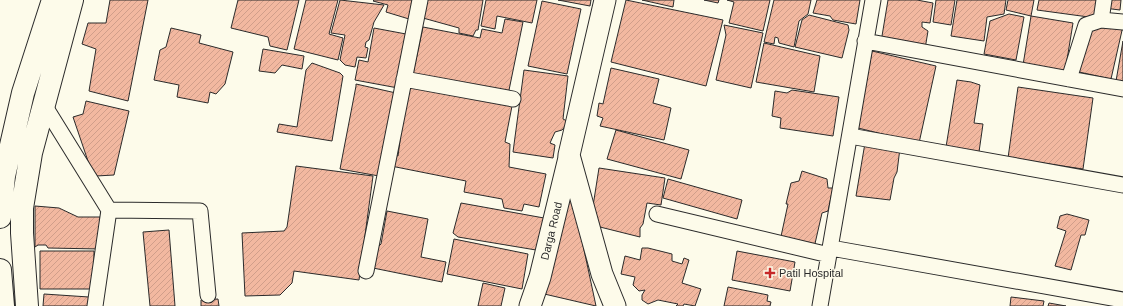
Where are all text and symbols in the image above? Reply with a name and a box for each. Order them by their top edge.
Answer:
street label: Darga Road [538,201,564,261]
marker: Patil Hospital [764,267,776,279]
place label: Patil Hospital [779,267,843,279]

